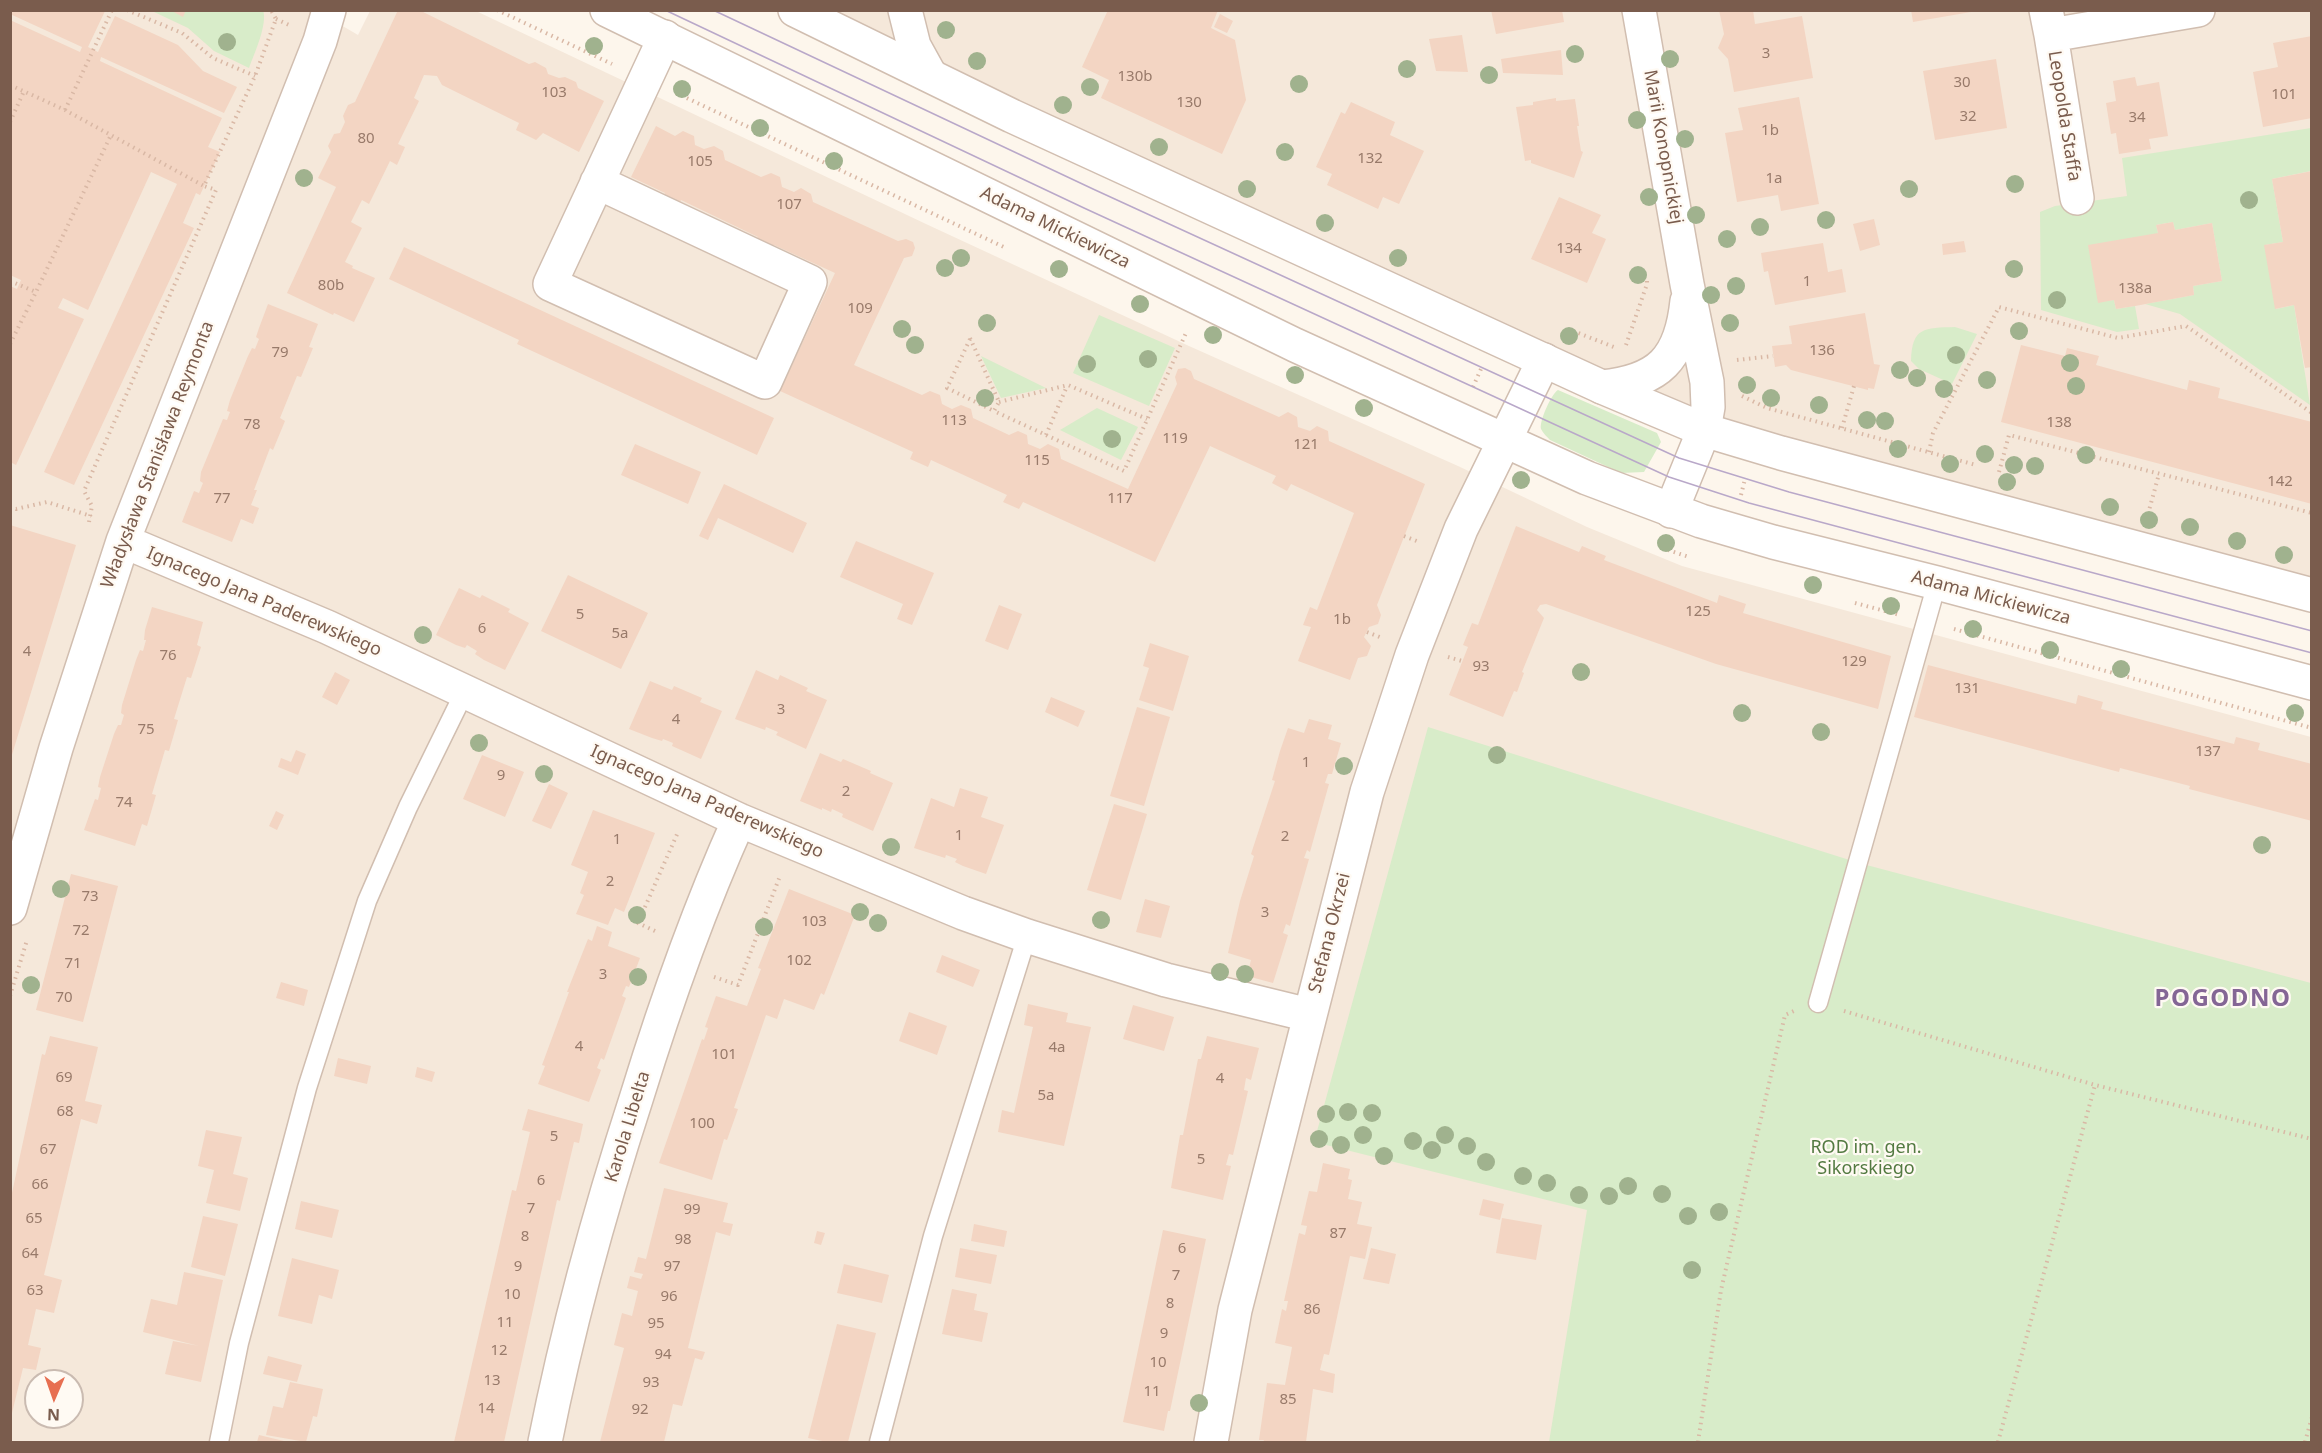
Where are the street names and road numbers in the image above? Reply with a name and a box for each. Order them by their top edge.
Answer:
street label: Leopolda Staffa [2043,49,2085,183]
street label: Marii Konopnickiej [1639,68,1687,226]
street label: Adama Mickiewicza [977,182,1133,274]
street label: Władysława Stanisława Reymonta [97,318,219,592]
street label: Ignacego Jana Paderewskiego [143,543,385,661]
street label: Adama Mickiewicza [1909,566,2073,630]
street label: Ignacego Jana Paderewskiego [587,741,827,863]
street label: Stefana Okrzei [1305,871,1355,995]
street label: Karola Libelta [601,1069,655,1185]

